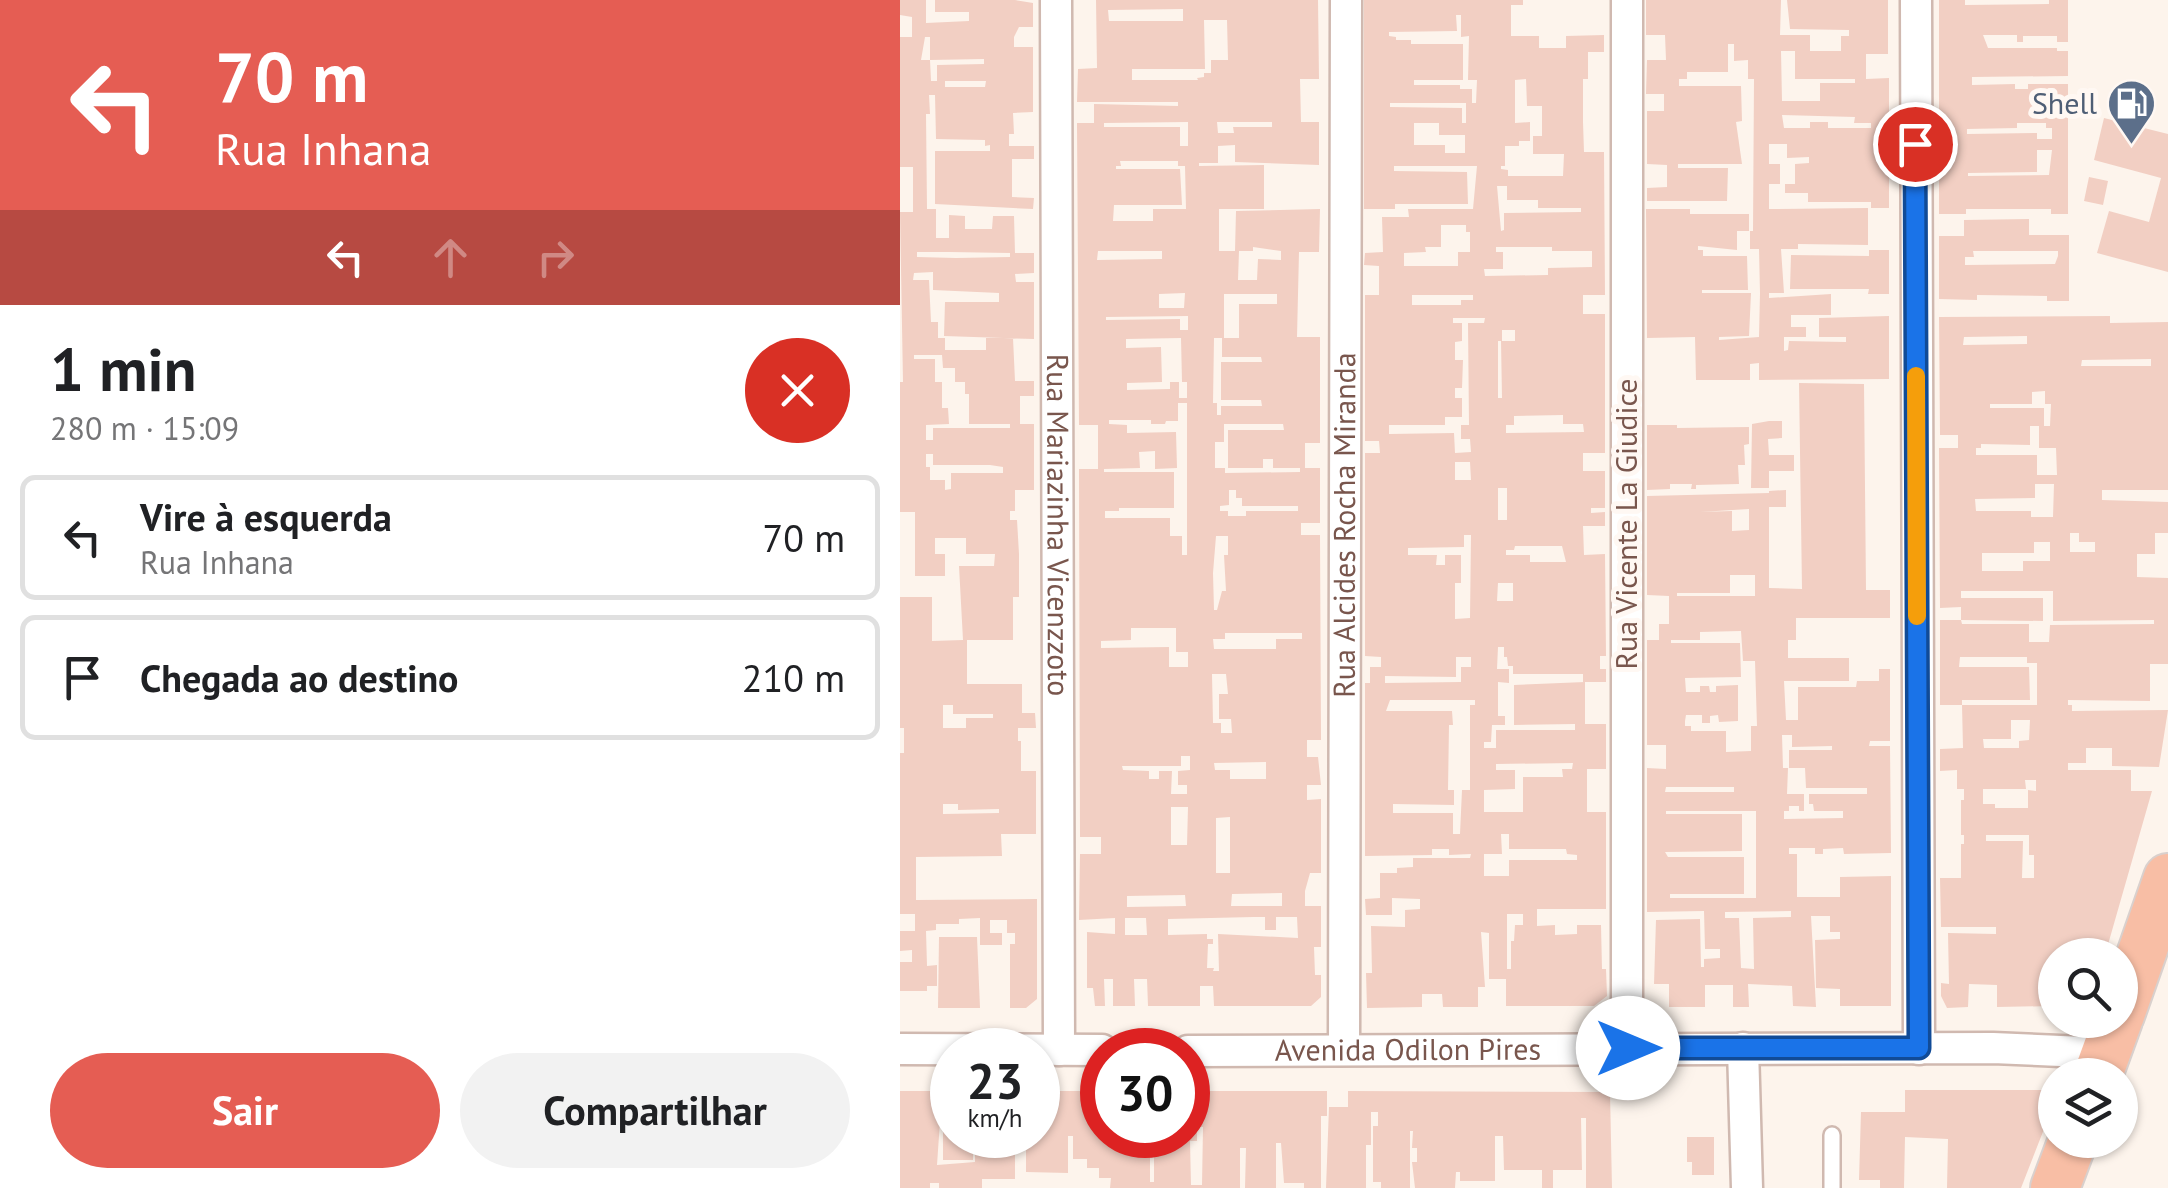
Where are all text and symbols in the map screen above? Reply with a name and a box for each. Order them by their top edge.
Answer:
text: 70 m [215,31,368,121]
icon: left [50,40,180,170]
fuel station icon: Shell [2106,78,2158,146]
place label: Shell [2032,83,2097,122]
pin [1873,102,1958,187]
icon: arrive [1888,117,1943,172]
text: Rua Inhana [215,119,432,177]
icon: left [318,230,373,285]
icon: ahead [423,230,478,285]
icon: right [528,230,583,285]
text: 1 min [50,330,196,408]
button: close [745,338,850,443]
street label: Rua Alcides Rocha Miranda [1324,352,1363,698]
street label: Rua Mariazinha Vicenzzoto [1039,354,1079,696]
street label: Rua Vicente La Giudice [1606,379,1645,670]
text: 280 m · 15:09 [50,407,239,449]
text: Vire à esquerda [140,492,392,541]
icon: left [55,510,110,565]
text: 70 m [763,513,845,562]
text: Rua Inhana [140,541,294,583]
icon: arrive [55,650,110,705]
text: Chegada ao destino [140,653,459,702]
text: 210 m [742,653,845,702]
map controls [2038,938,2138,1158]
button: search [2038,938,2138,1038]
position arrow [1576,996,1680,1100]
speed limit sign: 30 [1080,1028,1210,1158]
street label: Avenida Odilon Pires [1275,1029,1541,1069]
text: 23 [967,1048,1023,1113]
button: Sair [50,1053,440,1168]
button: Compartilhar [460,1053,850,1168]
button: layers [2038,1058,2138,1158]
text: km/h [968,1102,1022,1134]

